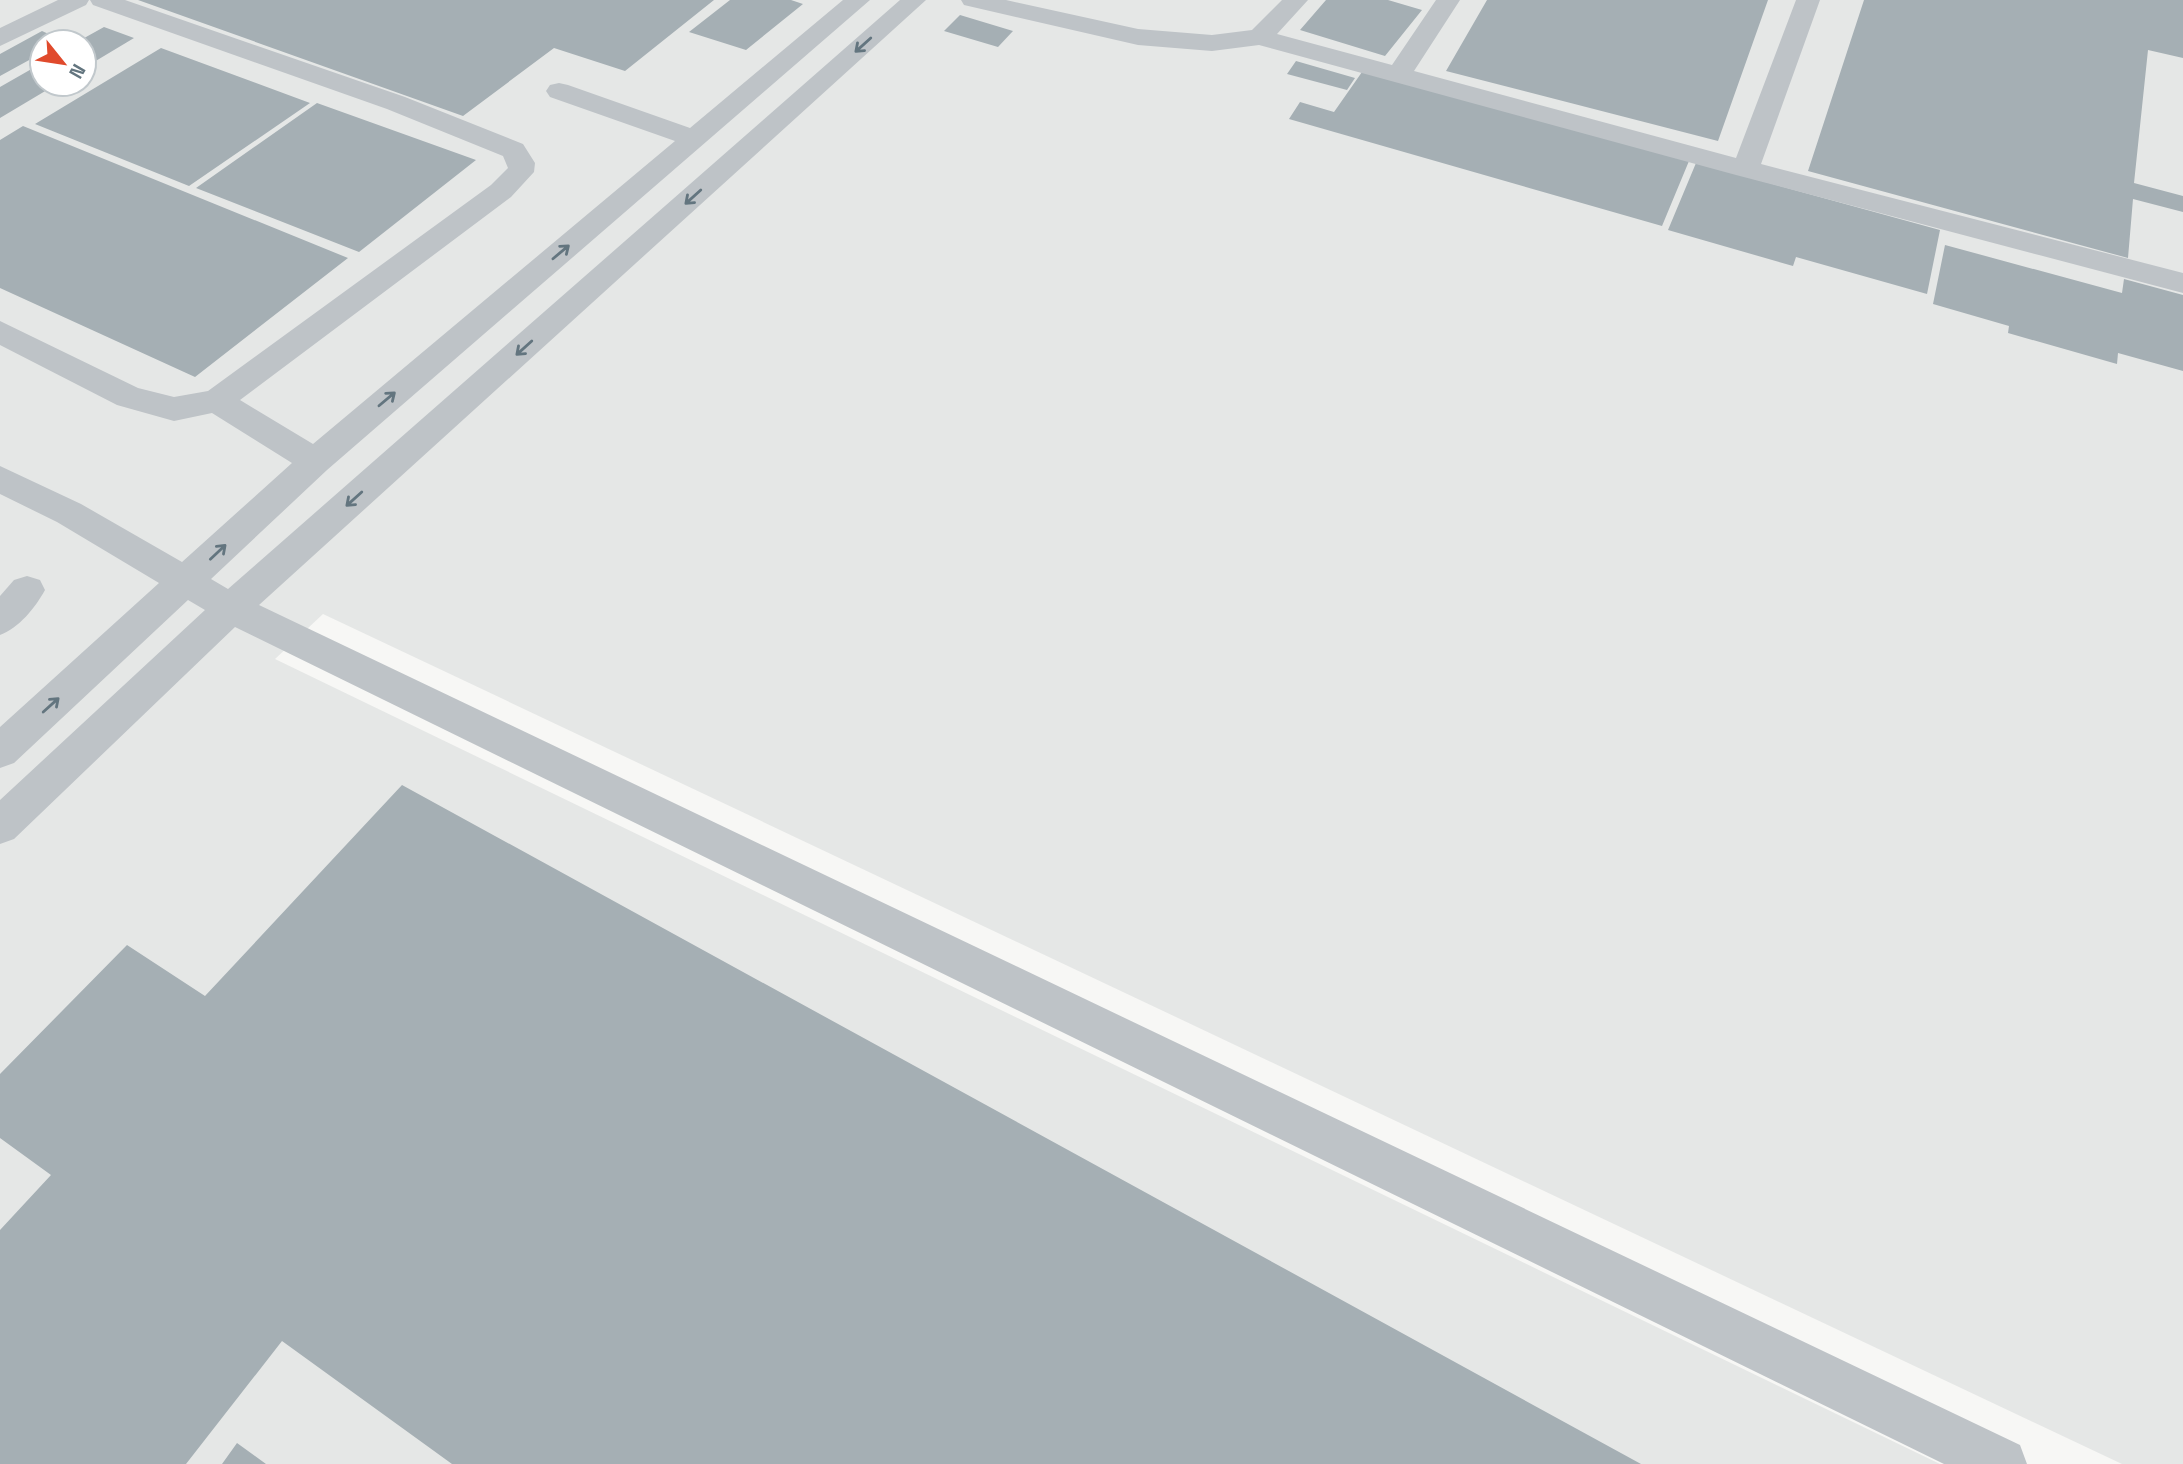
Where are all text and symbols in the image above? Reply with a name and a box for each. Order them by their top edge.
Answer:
north arrow [28,28,98,98]
one-way arrow [855,37,872,54]
text: N [63,59,91,83]
one-way arrow [685,189,703,205]
one-way arrow [551,244,569,260]
one-way arrow [515,340,533,356]
one-way arrow [378,392,396,407]
one-way arrow [346,491,363,508]
one-way arrow [210,543,227,560]
one-way arrow [41,698,59,714]

